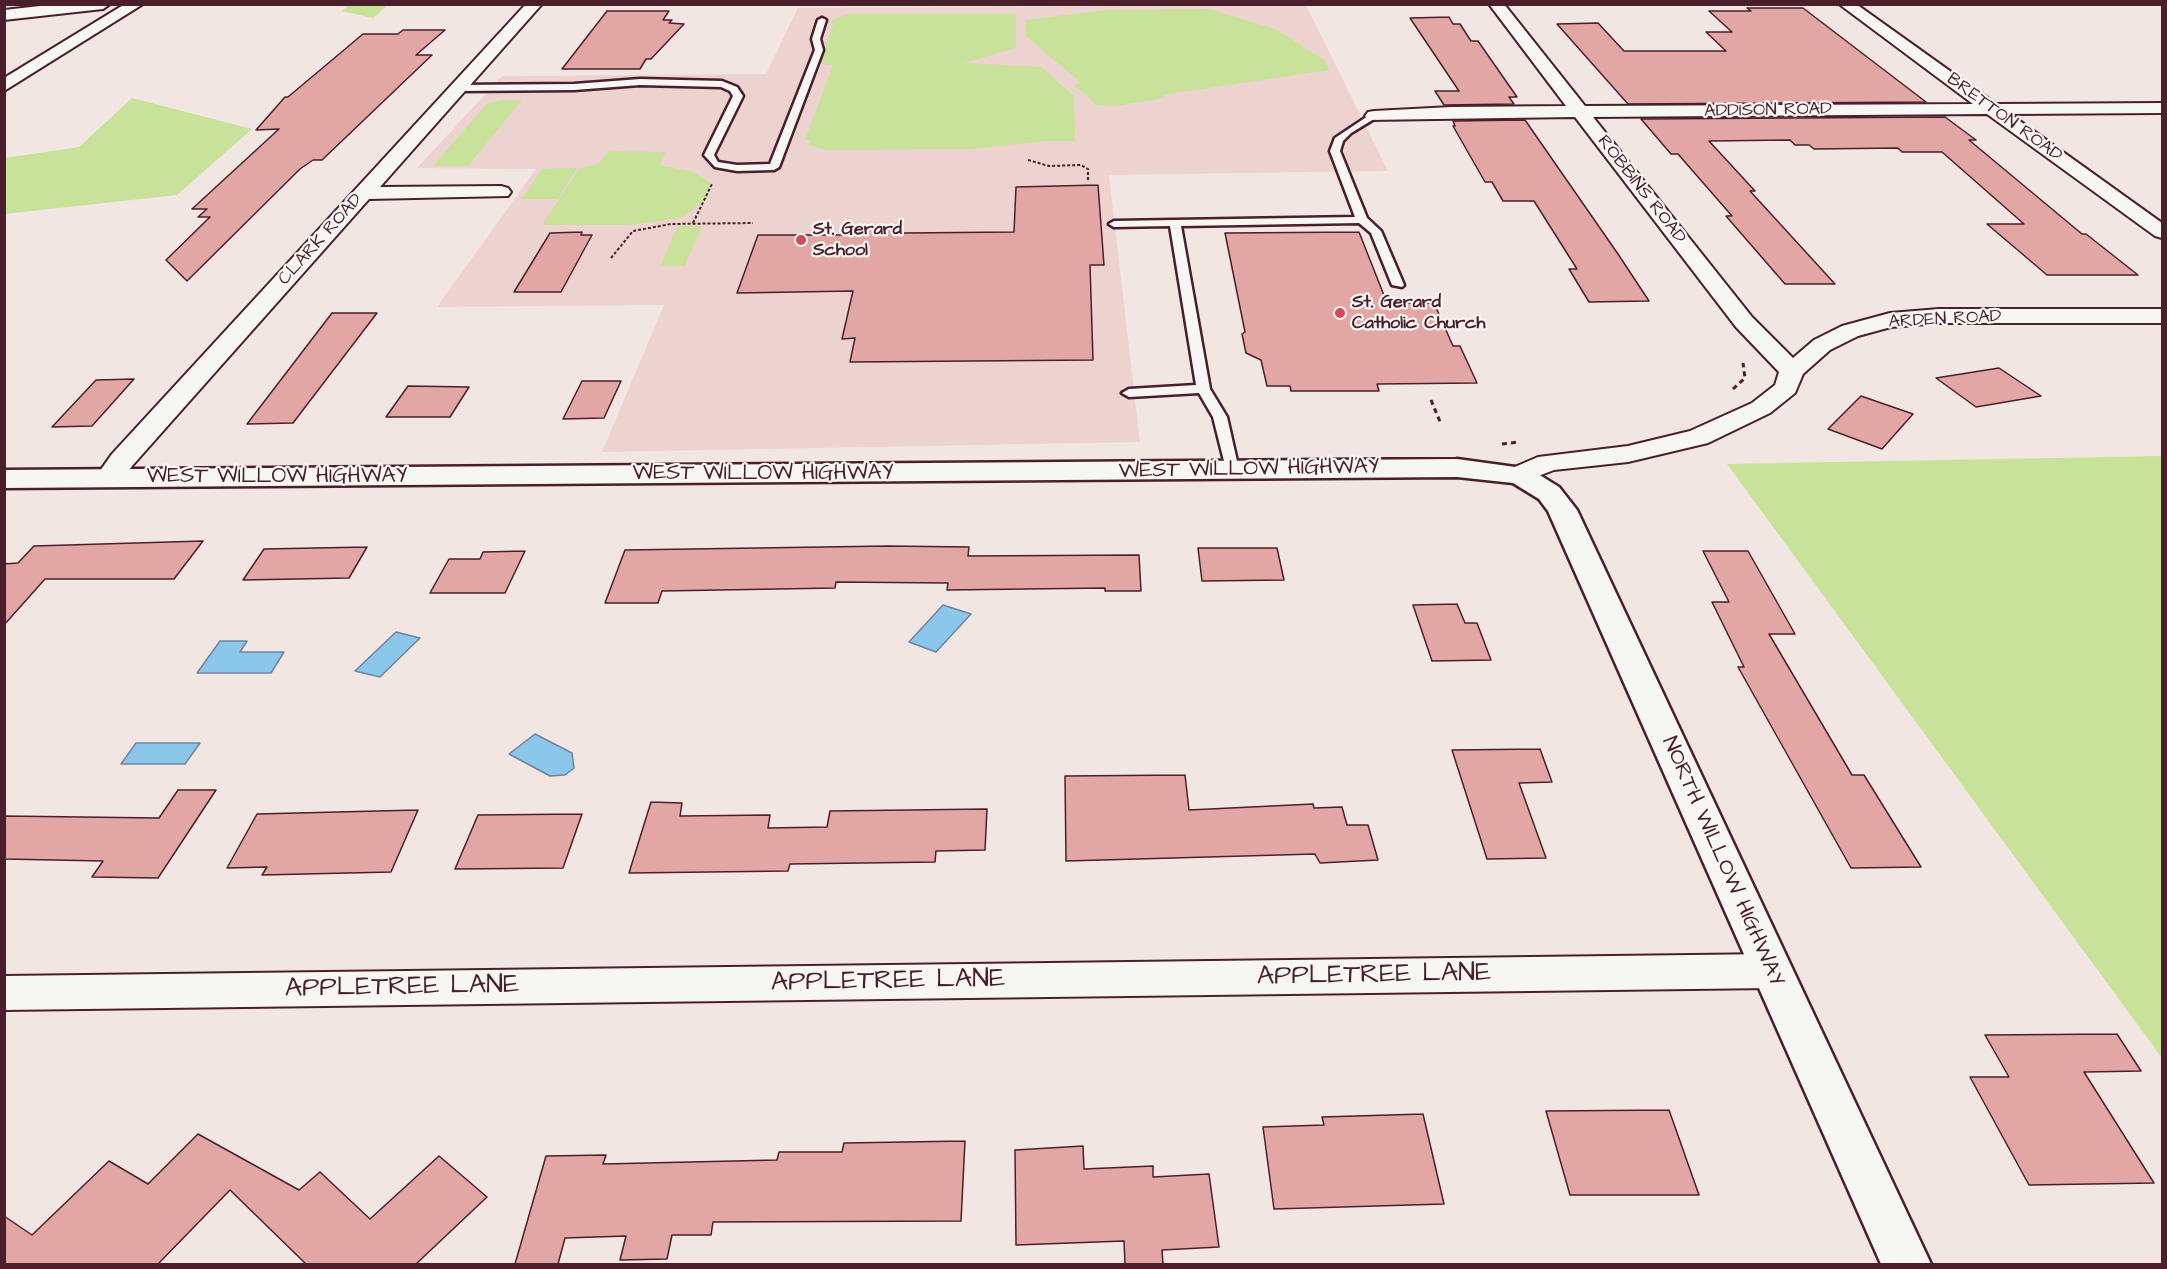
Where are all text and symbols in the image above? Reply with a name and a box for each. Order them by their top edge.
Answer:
street label: BRETTON ROAD [1942,69,2066,167]
street label: ADDISON ROAD [1704,99,1832,123]
street label: ROBBINS ROAD [1592,132,1690,248]
street label: CLARK ROAD [274,190,368,290]
place label: St. Gerard School [813,219,902,262]
marker: St. Gerard School [794,233,808,247]
place label: St. Gerard Catholic Church [1352,292,1485,334]
marker: St. Gerard Catholic Church [1333,306,1347,320]
street label: ARDEN ROAD [1888,306,2002,334]
street label: WEST WILLOW HIGHWAY [1118,455,1380,485]
street label: WEST WILLOW HIGHWAY [633,461,893,487]
street label: WEST WILLOW HIGHWAY [147,464,407,490]
street label: NORTH WILLOW HIGHWAY [1655,733,1789,991]
street label: APPLETREE LANE [1257,958,1491,994]
street label: APPLETREE LANE [771,964,1005,1000]
street label: APPLETREE LANE [285,970,519,1006]

